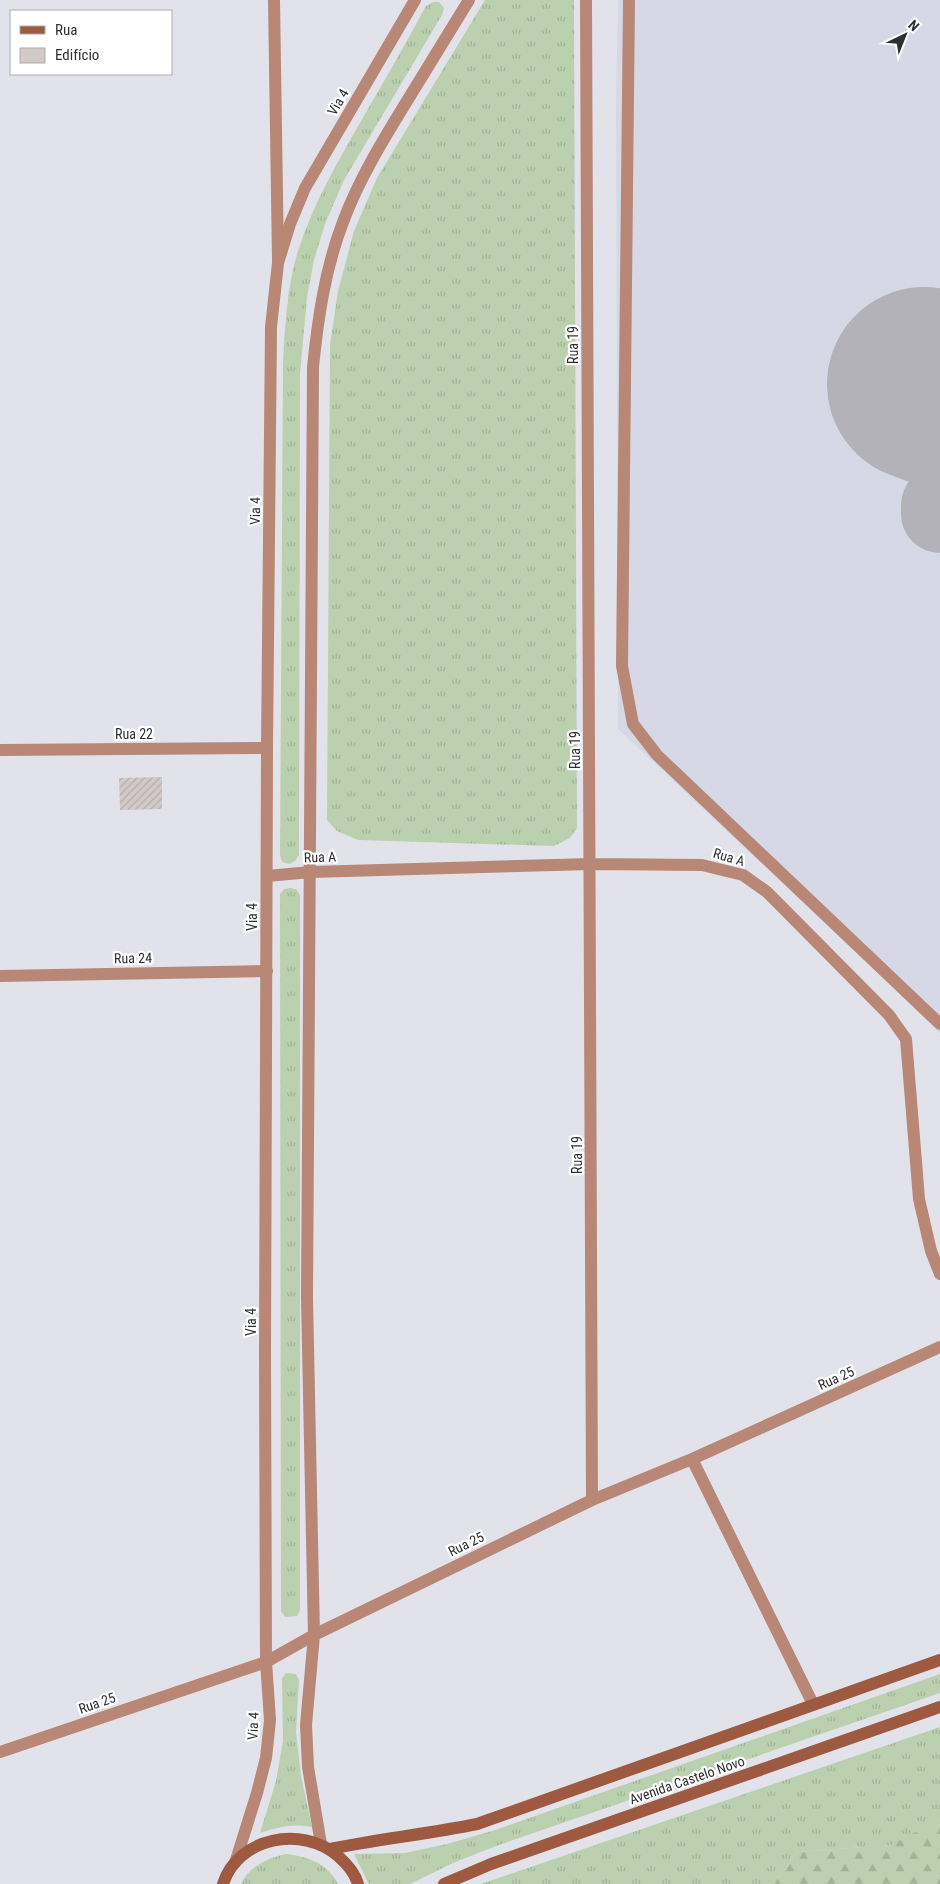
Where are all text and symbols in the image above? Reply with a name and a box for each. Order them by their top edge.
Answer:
legend [10,10,172,75]
north arrow [880,10,930,60]
text: N [905,17,922,34]
text: Rua [55,21,77,39]
text: Edifício [55,46,99,64]
street label: Via 4 [324,86,352,118]
street label: Rua 19 [565,326,581,364]
street label: Via 4 [247,497,263,525]
street label: Rua 22 [115,726,153,742]
street label: Rua 19 [567,731,583,769]
street label: Rua A [711,845,747,869]
street label: Rua A [304,848,336,866]
street label: Via 4 [244,903,260,931]
street label: Rua 24 [114,950,152,966]
street label: Rua 19 [569,1136,585,1174]
street label: Via 4 [243,1308,259,1336]
street label: Rua 25 [815,1363,857,1393]
street label: Rua 25 [445,1528,487,1560]
street label: Rua 25 [76,1689,118,1717]
street label: Via 4 [244,1712,262,1740]
street label: Avenida Castelo Novo [627,1753,747,1807]

